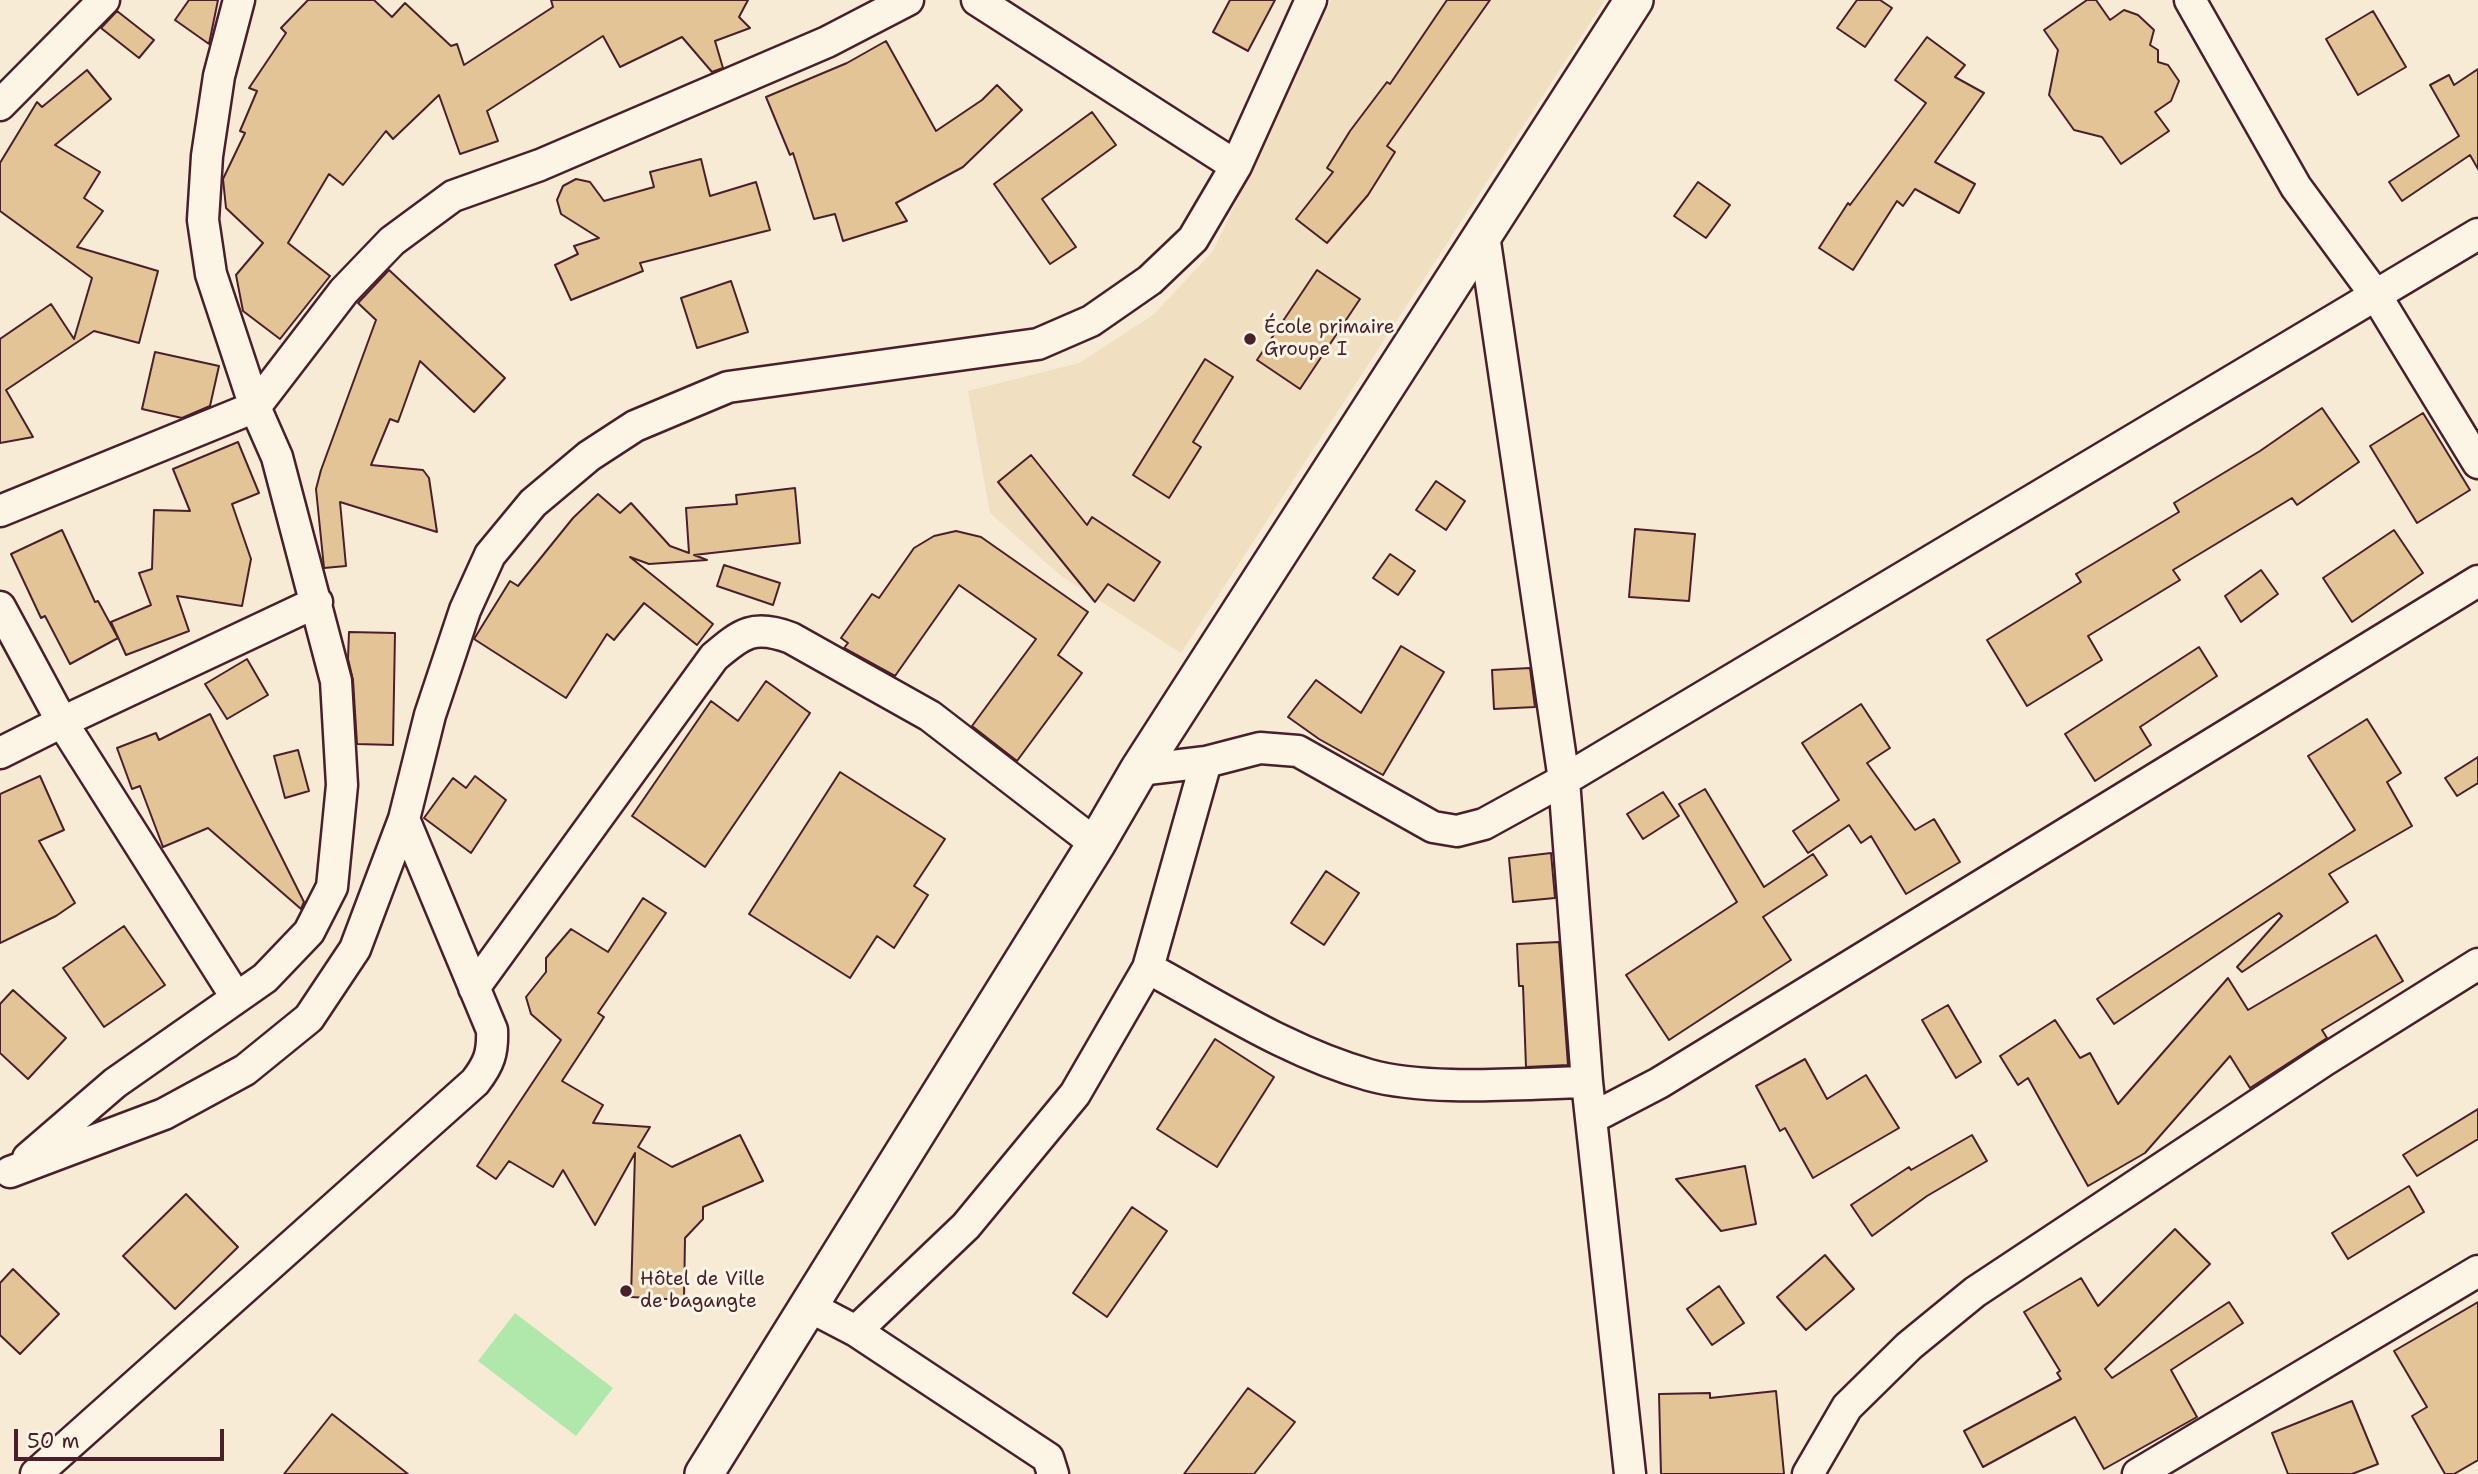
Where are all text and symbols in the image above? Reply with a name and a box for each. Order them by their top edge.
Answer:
place label: École primaire Groupe I [1264,317,1395,361]
marker: École primaire Groupe I [1242,331,1258,347]
place label: Hôtel de Ville de bagangte [640,1269,765,1313]
marker: Hôtel de Ville de bagangte [618,1283,634,1299]
scale bar [18,1414,228,1458]
text: 50 m [27,1427,80,1455]

